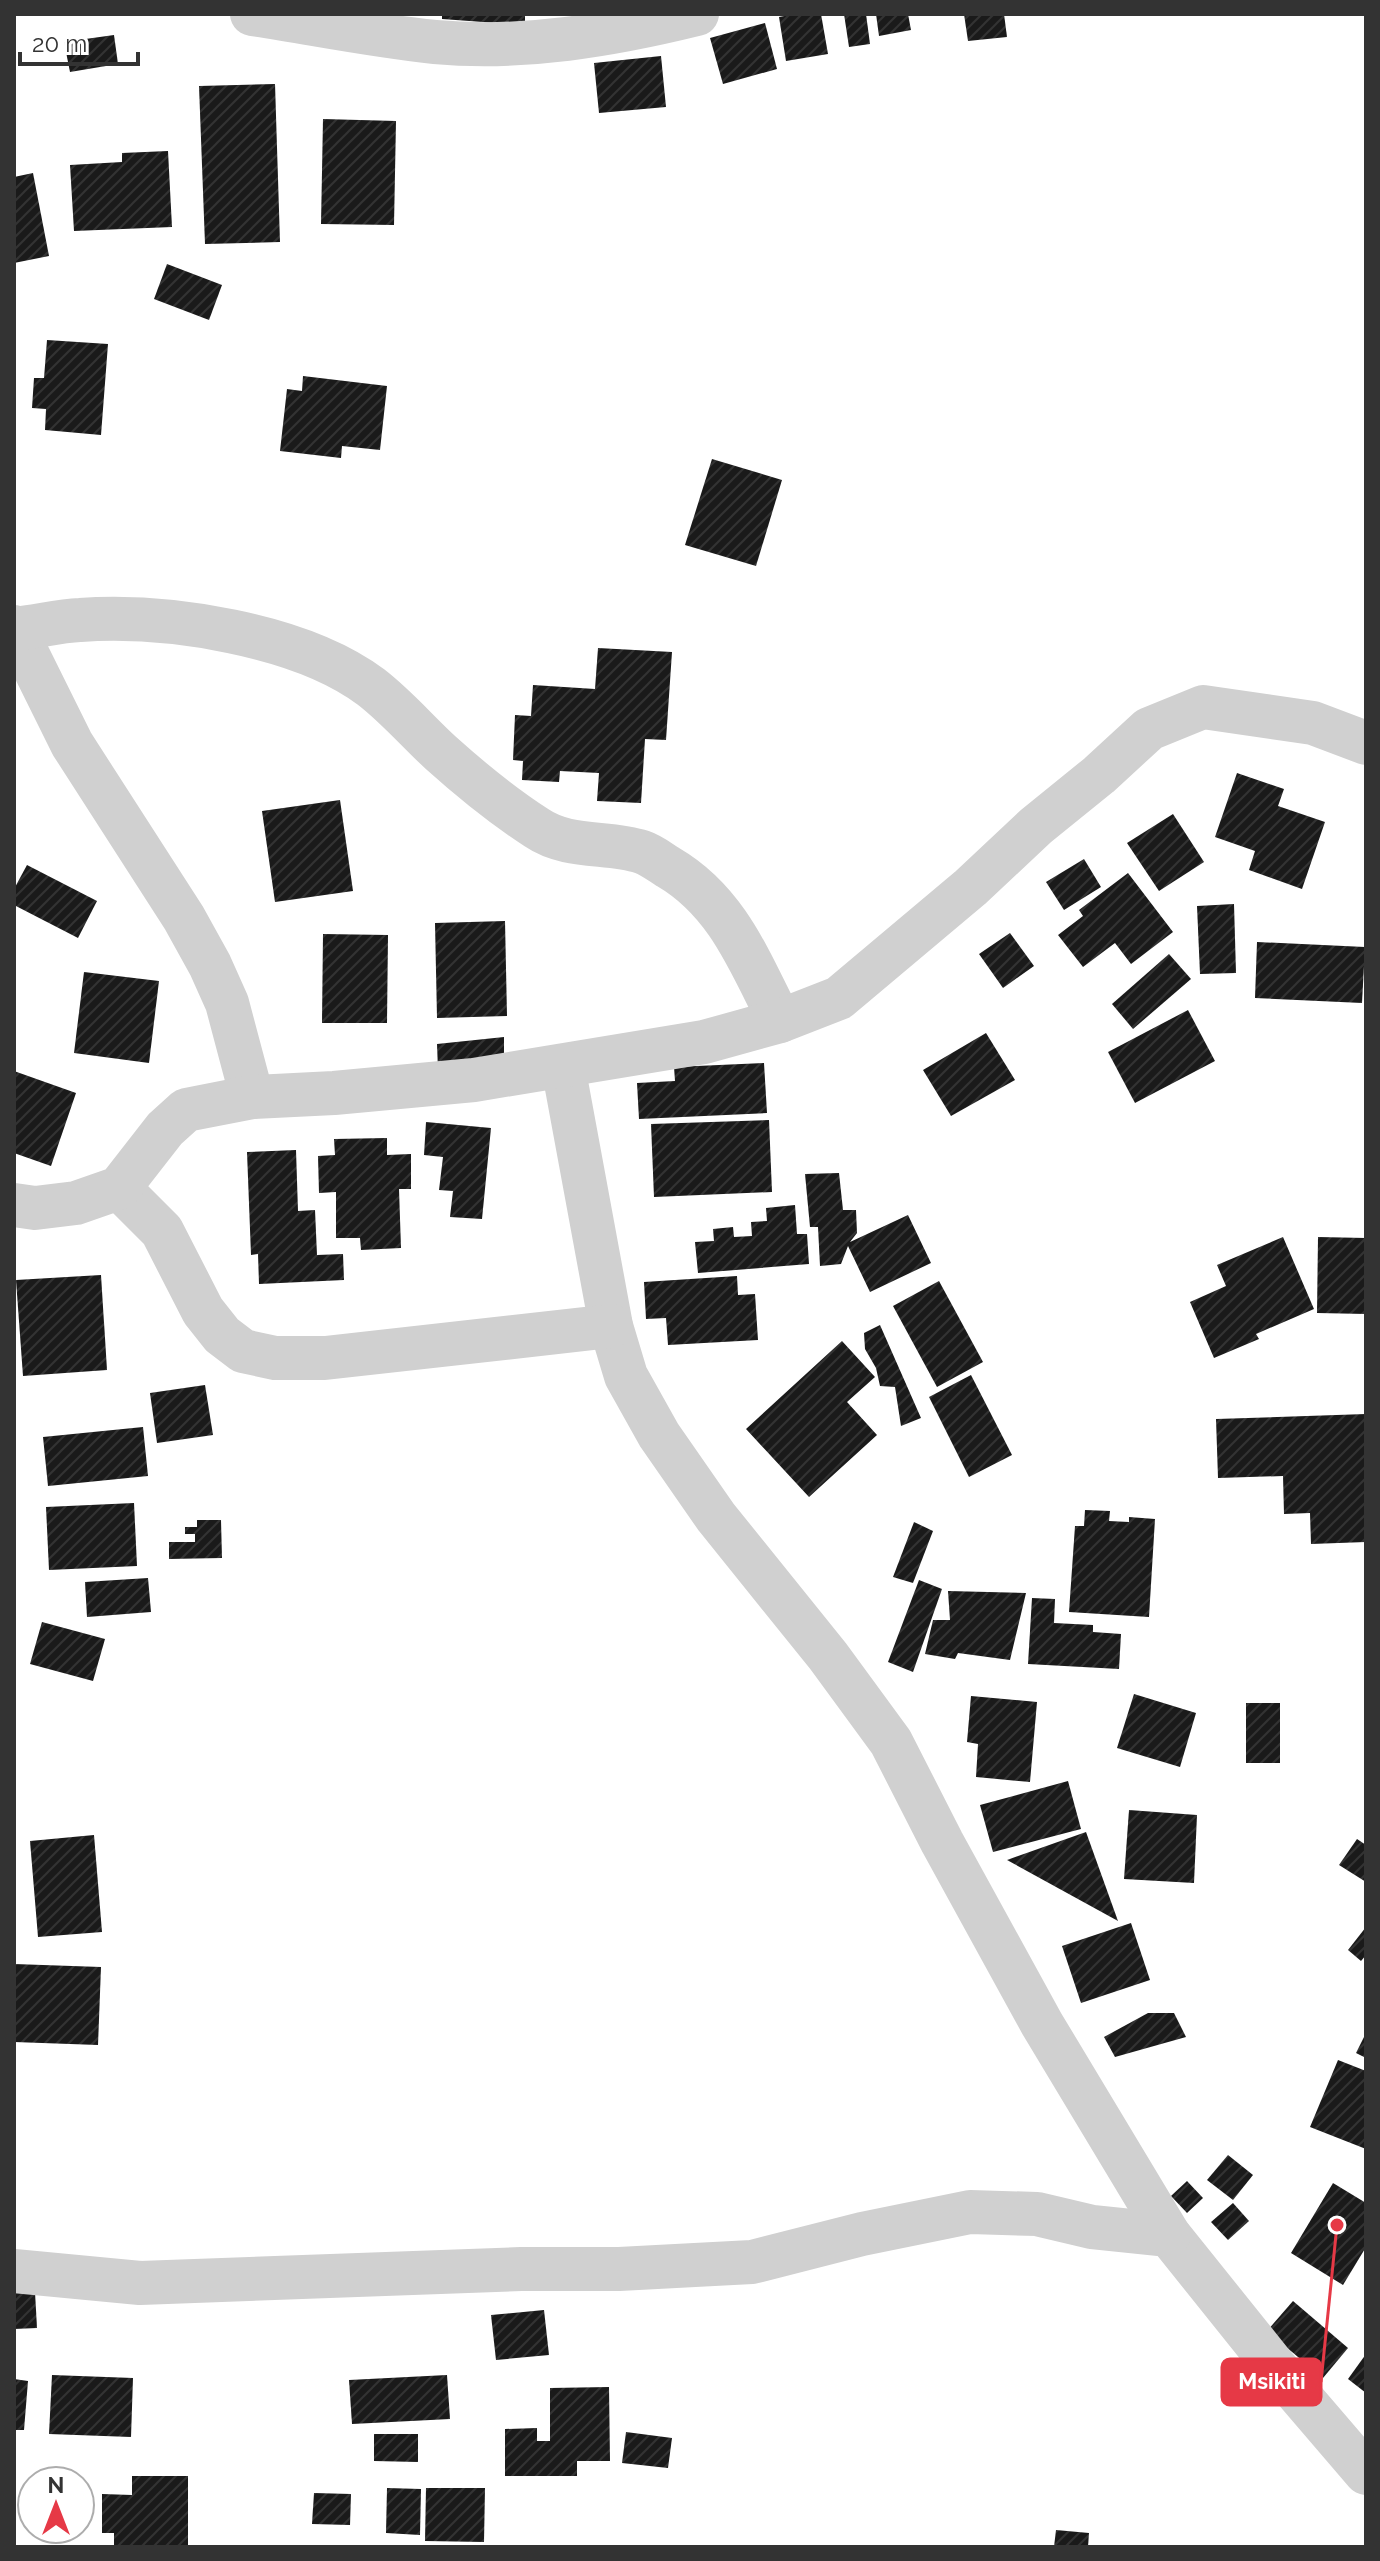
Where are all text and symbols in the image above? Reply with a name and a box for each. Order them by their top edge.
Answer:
scale bar [20,16,138,66]
text: 20 m [32,29,87,58]
callout: Msikiti [1222,2359,1321,2405]
text: Msikiti [1238,2368,1306,2394]
north arrow [16,2465,96,2545]
text: N [48,2472,64,2498]

